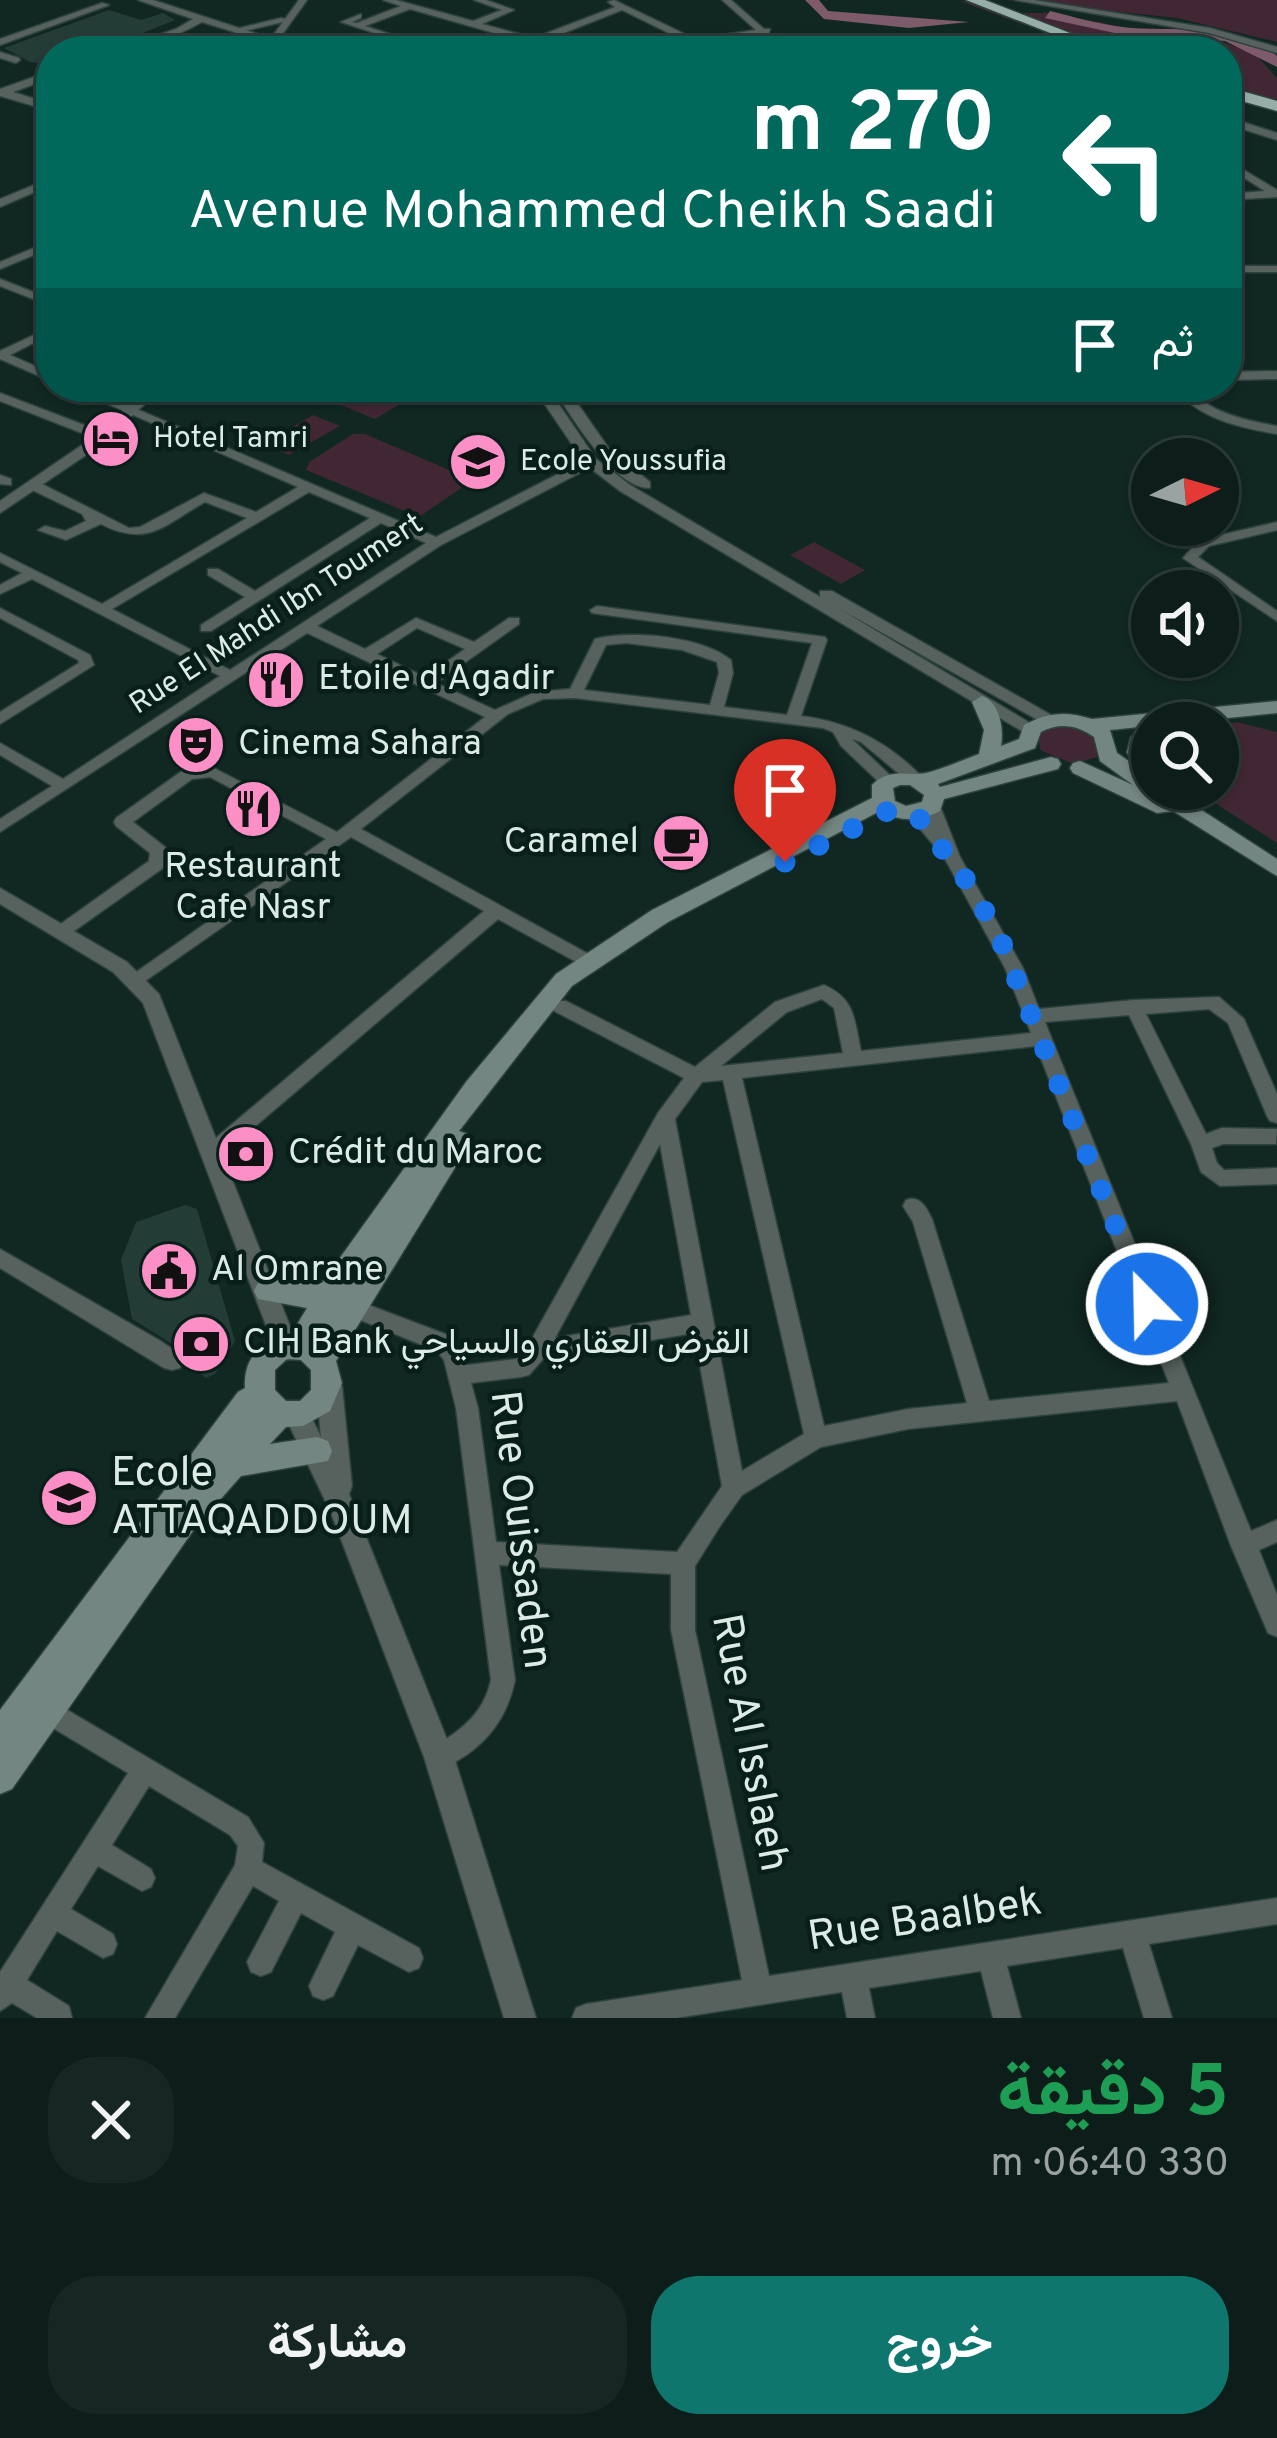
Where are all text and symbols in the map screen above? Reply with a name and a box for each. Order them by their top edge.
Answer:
text: 270 m [750,75,996,181]
icon: left [1038,84,1194,240]
text: Avenue Mohammed Cheikh Saadi [188,179,996,248]
icon: arrive [1062,312,1128,378]
text: ثم [1152,316,1194,373]
hotel icon: Hotel Tamri [80,408,142,470]
place label: Hotel Tamri [153,421,308,458]
school or university icon: Ecole Youssufia [447,431,509,493]
north arrow [1131,438,1239,546]
map controls [1131,438,1239,810]
place label: Ecole Youssufia [520,444,727,481]
street label: Rue El Mahdi Ibn Toumert [123,506,431,724]
button: sound [1131,570,1239,678]
restaurant icon: Etoile d'Agadir [245,649,307,711]
place label: Etoile d'Agadir [318,657,555,703]
button: search [1131,702,1239,810]
theatre icon: Cinema Sahara [165,714,227,776]
place label: Cinema Sahara [238,722,482,768]
pin [734,739,836,862]
icon: arrive [752,757,818,823]
restaurant icon: Restaurant Cafe Nasr [222,778,284,840]
cafe icon: Caramel [650,812,712,874]
place label: Caramel [504,820,639,866]
place label: Restaurant Cafe Nasr [164,845,342,932]
bank icon: Crédit du Maroc [215,1123,277,1185]
place label: Crédit du Maroc [288,1131,543,1177]
public building icon: Al Omrane [138,1240,200,1302]
position arrow [1084,1241,1210,1367]
place label: Al Omrane [211,1248,384,1294]
bank icon: CIH Bank القرض العقاري والسياحي [170,1313,232,1375]
place label: CIH Bank القرض العقاري والسياحي [243,1321,750,1370]
street label: Rue Ouissaden [476,1388,562,1672]
place label: Ecole ATTAQADDOUM [111,1448,413,1549]
school or university icon: Ecole ATTAQADDOUM [38,1467,100,1529]
street label: Rue Al Isslaeh [697,1610,799,1876]
street label: Rue Baalbek [804,1876,1046,1966]
text: 5 دقيقة [997,2050,1229,2142]
button: close [48,2057,174,2183]
text: 330 m · 06:40 [991,2141,1229,2190]
button: مشاركة [48,2276,627,2414]
button: خروج [651,2276,1229,2414]

